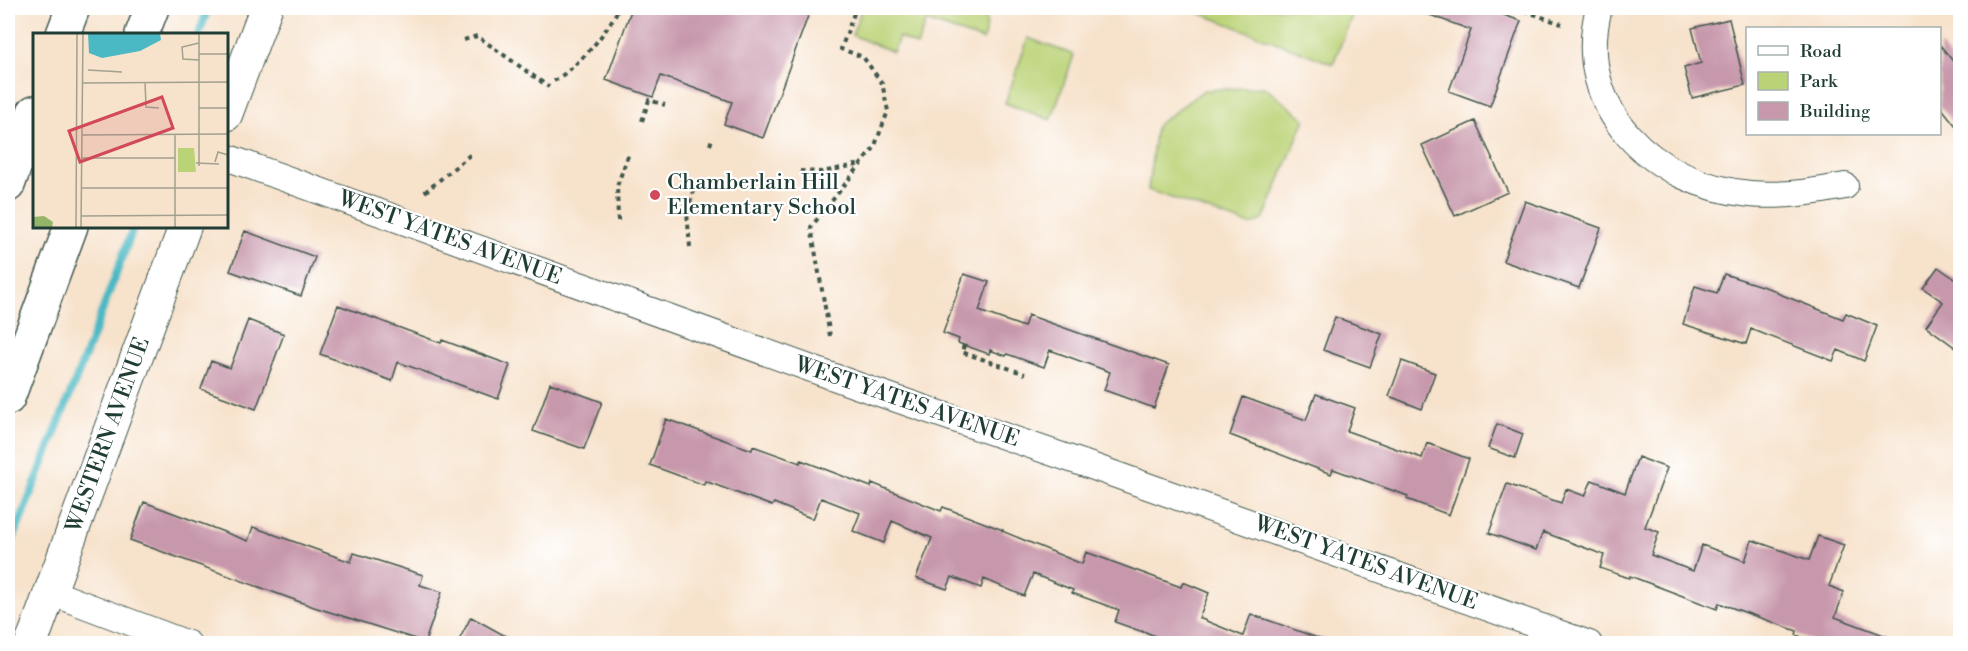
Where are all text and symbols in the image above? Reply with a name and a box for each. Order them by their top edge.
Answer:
legend [1746,27,1941,135]
inset map [33,33,228,228]
text: Road [1800,40,1843,63]
text: Park [1800,70,1839,93]
text: Building [1799,100,1871,123]
place label: Chamberlain Hill Elementary School [667,169,857,221]
street label: WEST YATES AVENUE [334,185,565,291]
marker: Chamberlain Hill Elementary School [648,188,662,202]
street label: WESTERN AVENUE [60,334,156,537]
street label: WEST YATES AVENUE [790,351,1023,453]
street label: WEST YATES AVENUE [1250,510,1481,616]

